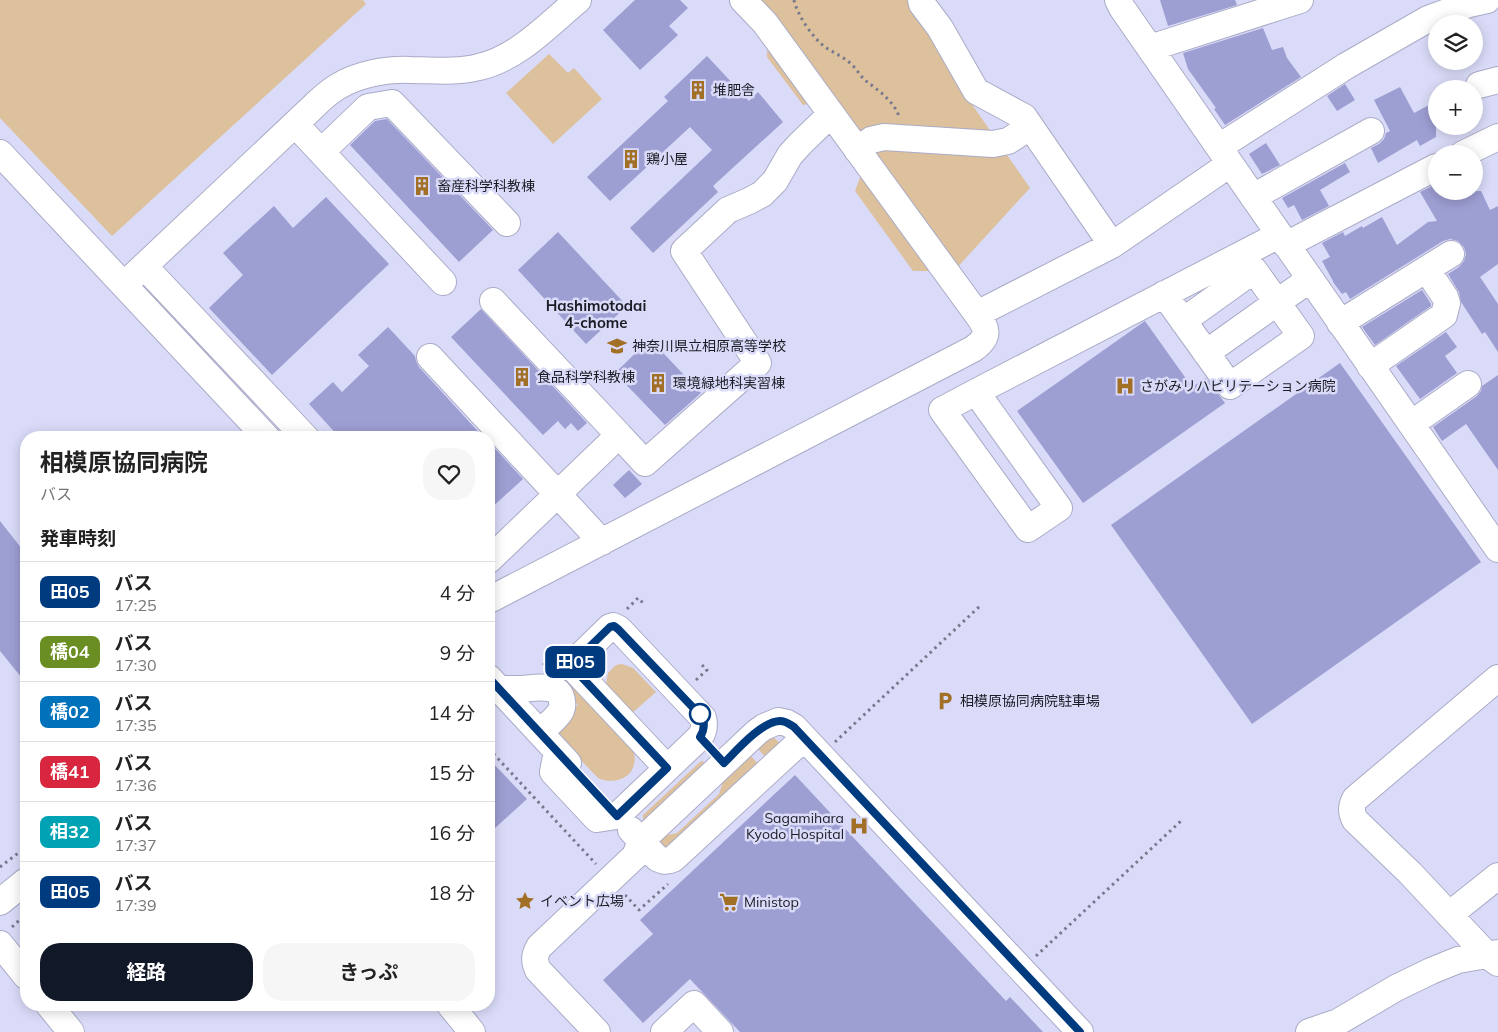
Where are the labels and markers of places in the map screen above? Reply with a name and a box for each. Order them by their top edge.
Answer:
building icon: 堆肥舎 [687,79,709,101]
place label: 堆肥舎 [713,81,755,99]
building icon: 鶏小屋 [620,148,642,170]
place label: 鶏小屋 [646,150,688,168]
building icon: 畜産科学科教棟 [411,175,433,197]
place label: 畜産科学科教棟 [437,177,535,195]
school or university icon: 神奈川県立相原高等学校 [606,335,628,357]
place label: 神奈川県立相原高等学校 [632,337,786,355]
building icon: 食品科学科教棟 [511,366,533,388]
place label: 食品科学科教棟 [537,368,635,386]
building icon: 環境緑地科実習棟 [647,372,669,394]
place label: 環境緑地科実習棟 [673,374,785,392]
hospital icon: さがみリハビリテーション病院 [1114,375,1136,397]
place label: さがみリハビリテーション病院 [1140,377,1336,395]
parking icon: 相模原協同病院駐車場 [934,690,956,712]
place label: 相模原協同病院駐車場 [960,692,1100,710]
unlabelled marker [689,703,711,725]
place label: Sagamihara Kyodo Hospital [746,809,844,843]
hospital icon: Sagamihara Kyodo Hospital [848,815,870,837]
place icon: イベント広場 [514,890,536,912]
supermarket icon: Ministop [718,891,740,913]
place label: イベント広場 [540,892,624,910]
place label: Ministop [744,893,799,911]

